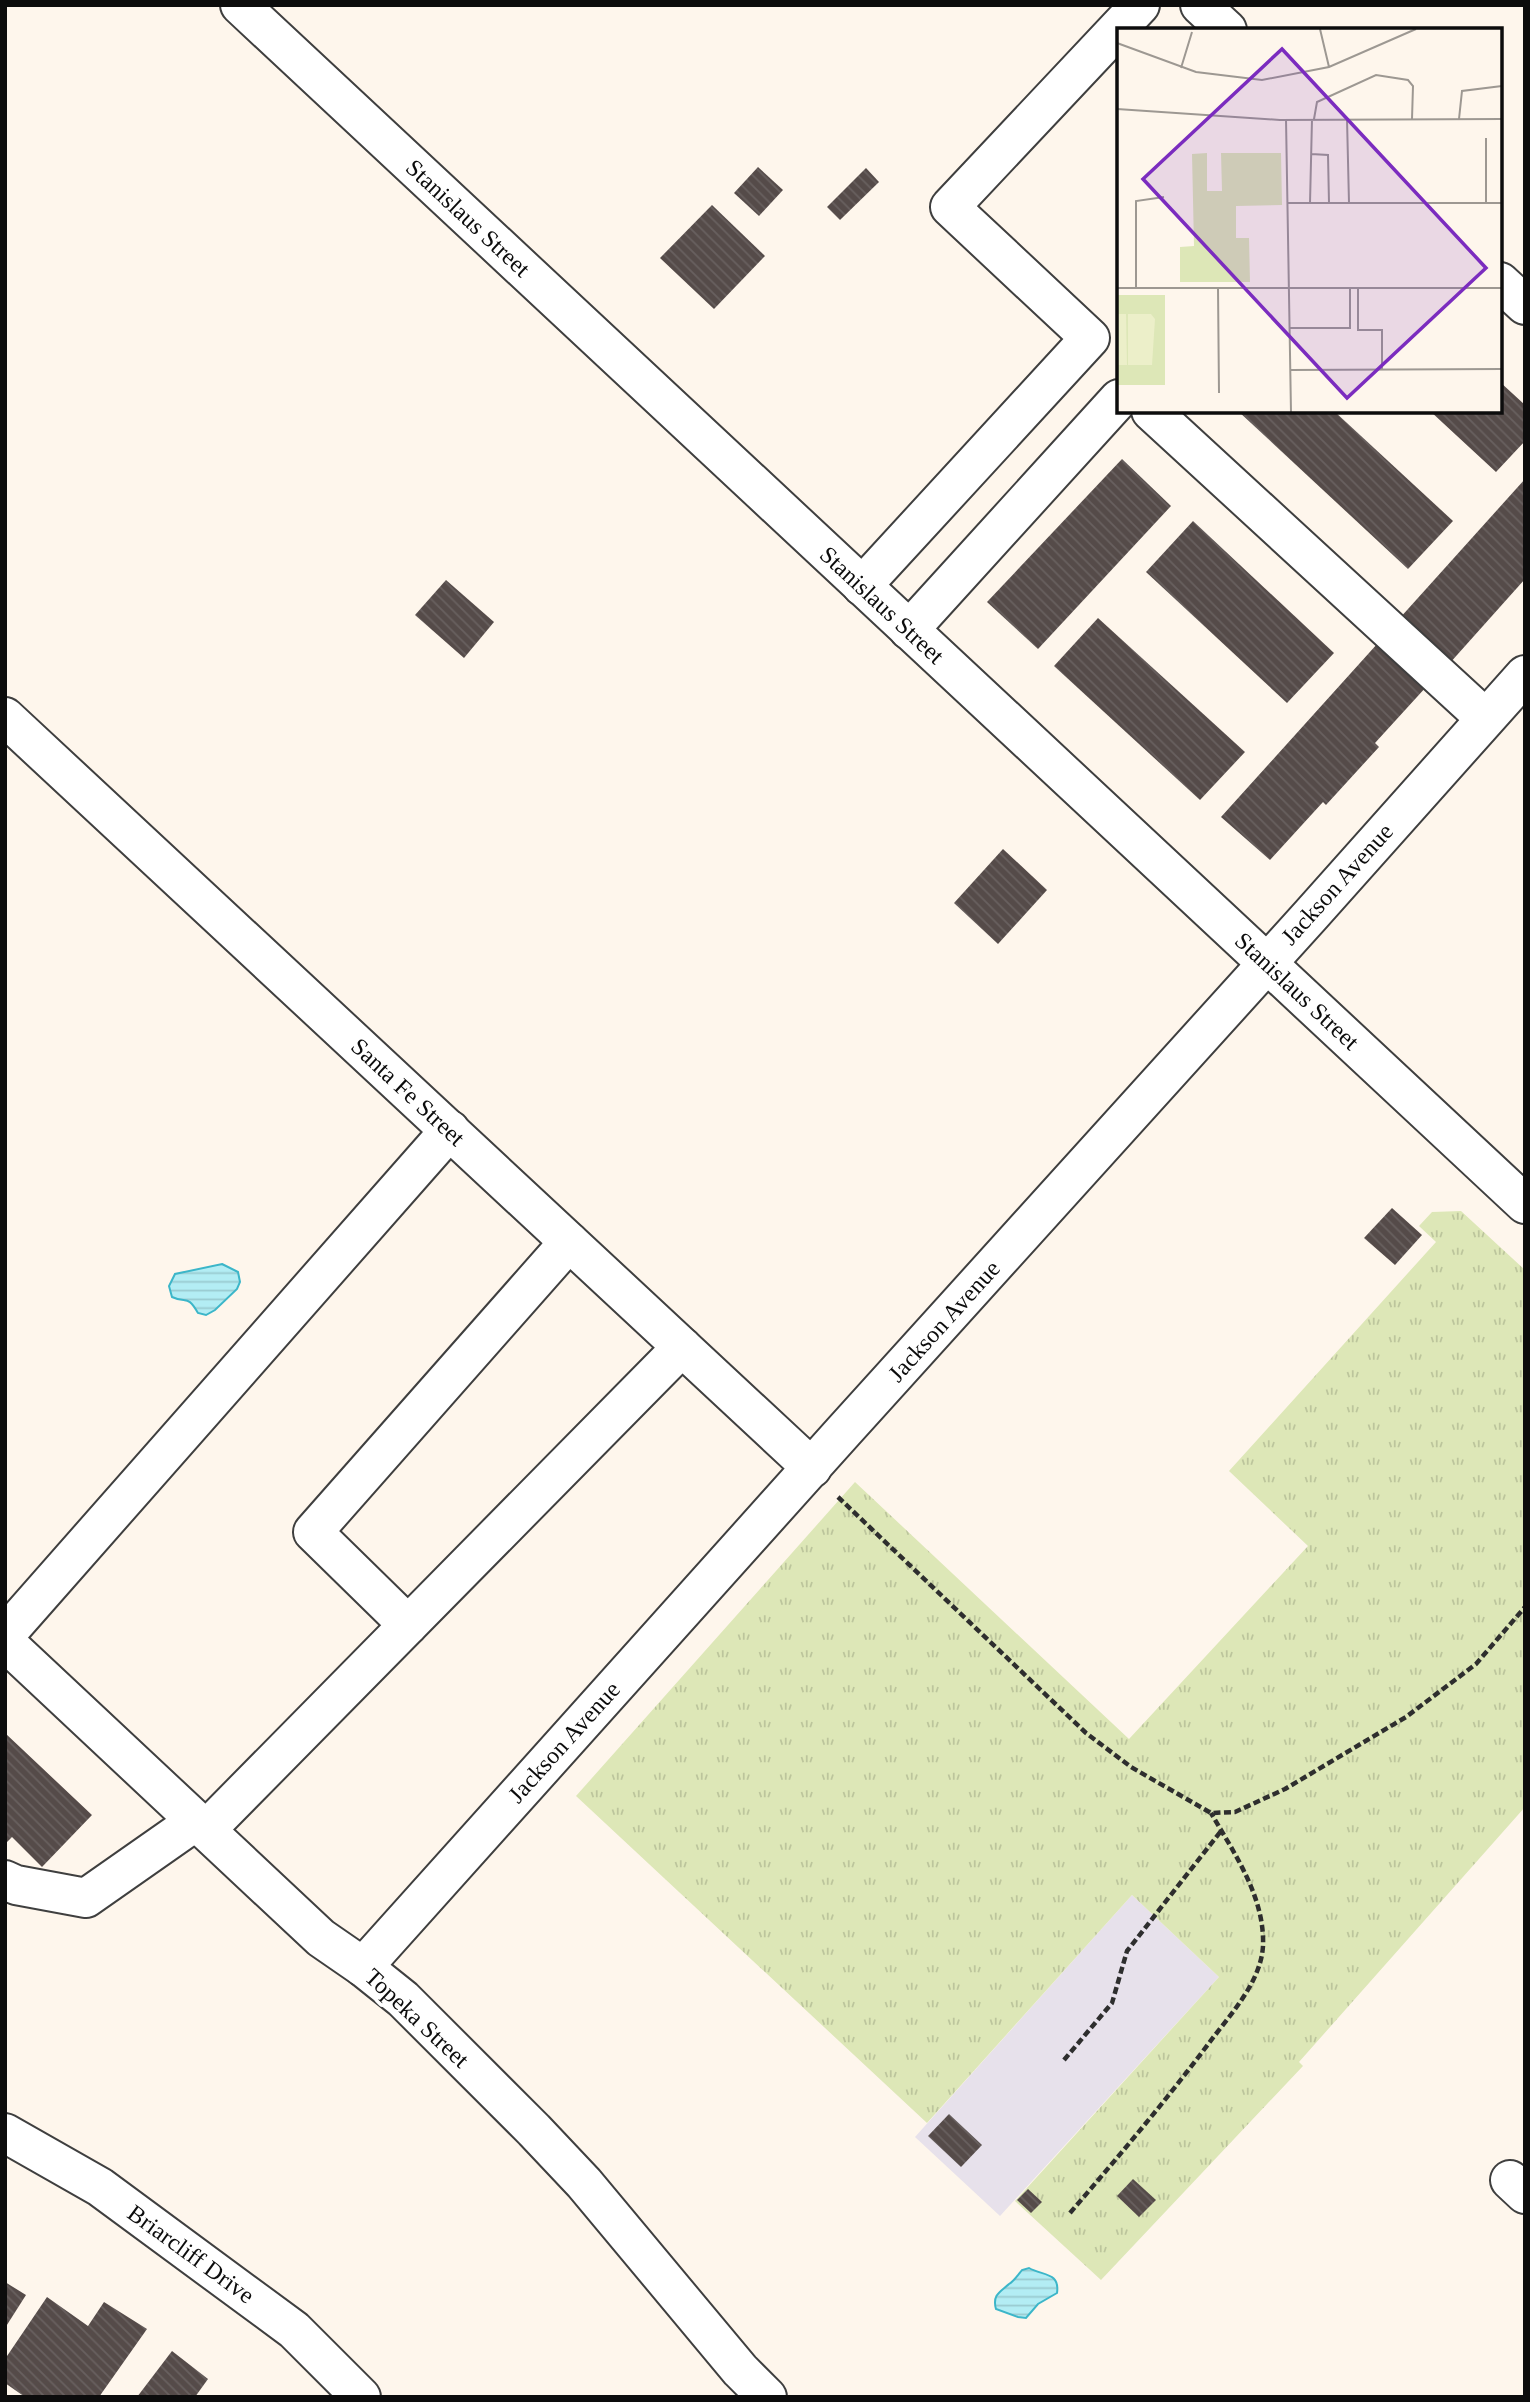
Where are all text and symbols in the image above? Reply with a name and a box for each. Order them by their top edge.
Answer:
inset map [1117,28,1502,413]
street label: Stanislaus Street [401,154,535,282]
street label: Stanislaus Street [815,541,949,669]
street label: Jackson Avenue [1276,818,1398,950]
street label: Stanislaus Street [1230,927,1364,1055]
street label: Santa Fe Street [346,1033,470,1151]
street label: Jackson Avenue [883,1255,1005,1387]
street label: Jackson Avenue [503,1676,625,1808]
street label: Topeka Street [360,1963,474,2073]
street label: Briarcliff Drive [123,2200,259,2308]

